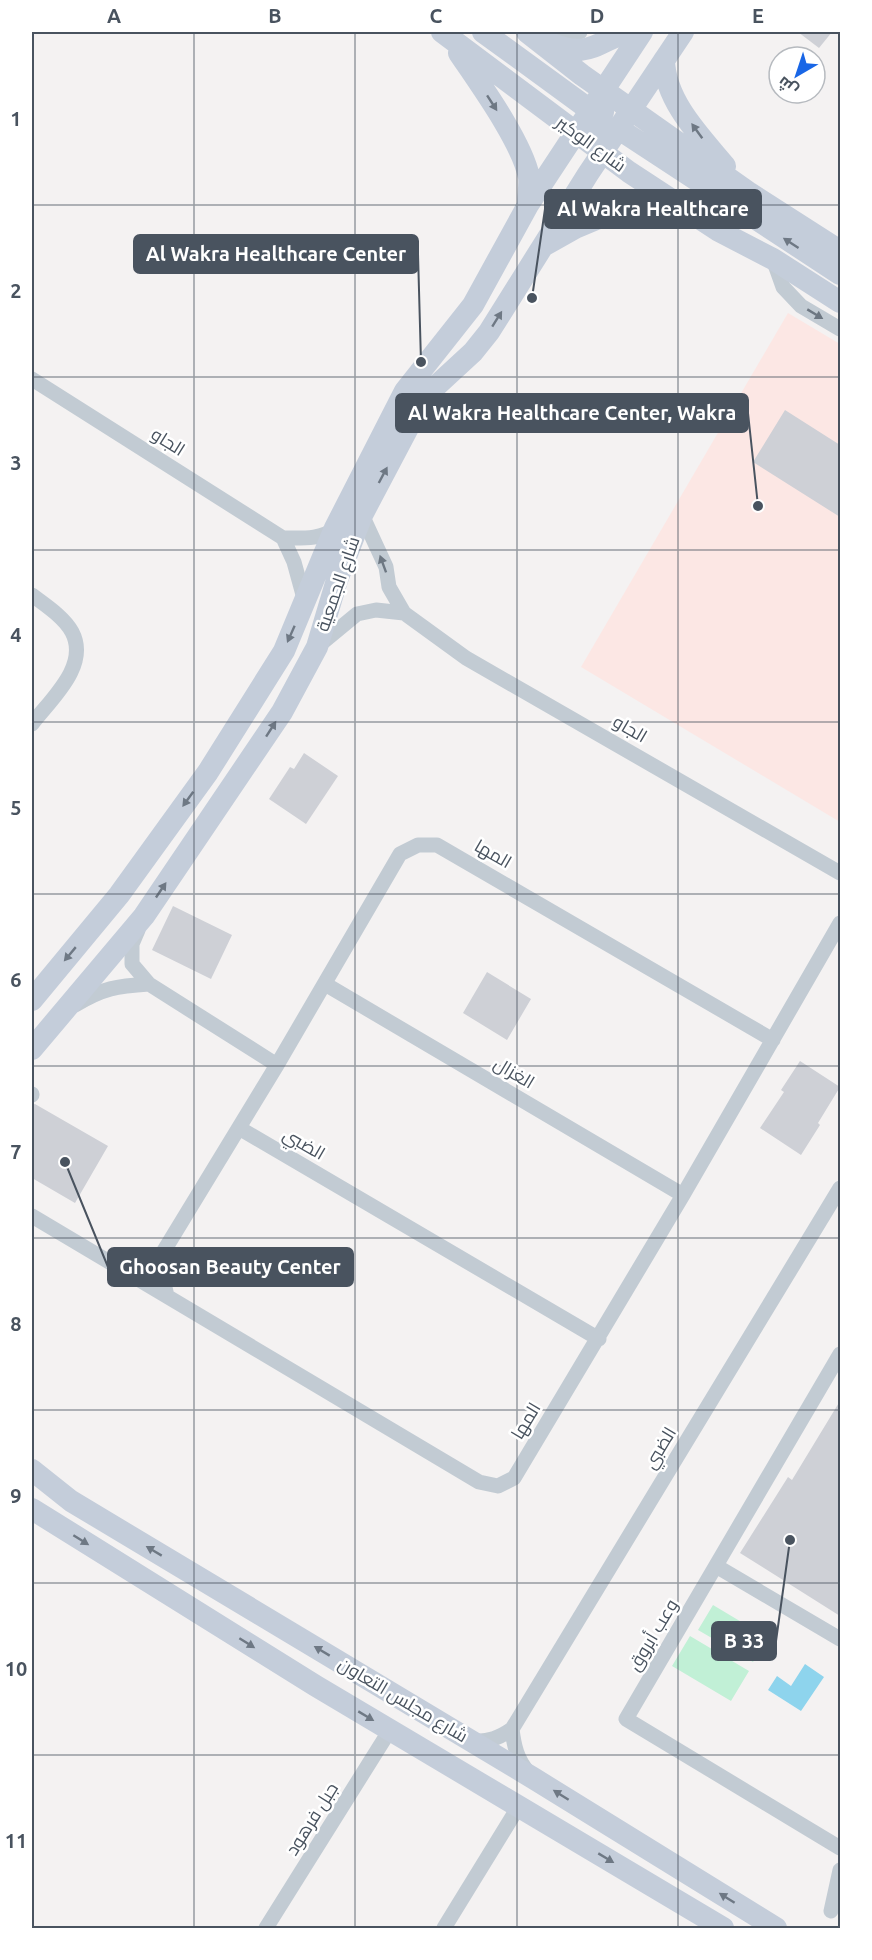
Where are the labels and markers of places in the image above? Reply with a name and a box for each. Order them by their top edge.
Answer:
callout: Al Wakra Healthcare [545,190,761,228]
callout: Al Wakra Healthcare Center [134,235,418,273]
callout: Al Wakra Healthcare Center, Wakra [396,394,748,432]
callout: Ghoosan Beauty Center [108,1248,353,1286]
callout: B 33 [712,1622,776,1660]

